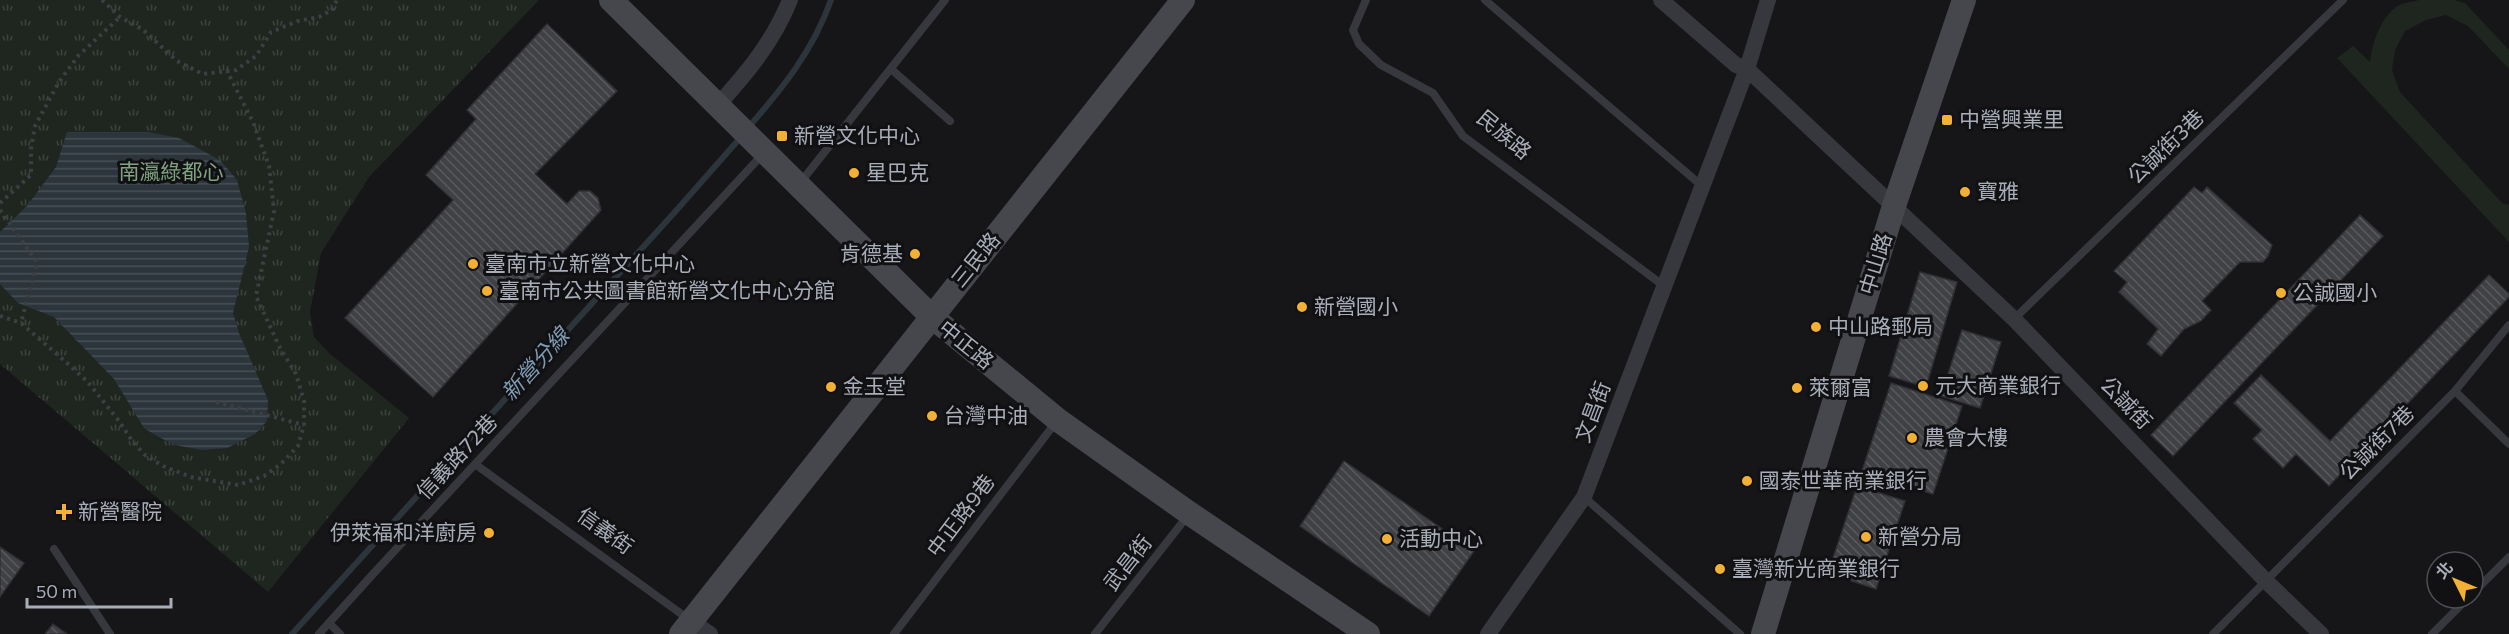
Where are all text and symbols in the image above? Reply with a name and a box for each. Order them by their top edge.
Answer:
street label: 民族路 [1473,104,1537,164]
street label: 公誠街3巷 [2122,104,2208,188]
place label: 中營興業里 [1959,106,2064,131]
marker: 中營興業里 [1940,113,1954,127]
place label: 新營文化中心 [794,122,920,147]
marker: 新營文化中心 [775,129,789,143]
park label: 南瀛綠都心 [119,158,224,183]
place label: 星巴克 [866,159,929,184]
marker: 星巴克 [847,166,861,180]
place label: 寶雅 [1977,178,2019,203]
marker: 寶雅 [1958,185,1972,199]
street label: 三民路 [945,227,1004,291]
street label: 中山路 [1853,230,1896,297]
place label: 肯德基 [840,240,903,265]
marker: 肯德基 [908,247,922,261]
place label: 臺南市立新營文化中心 [485,250,695,275]
marker: 臺南市立新營文化中心 [466,257,480,271]
place label: 臺南市公共圖書館新營文化中心分館 [499,277,835,302]
place label: 公誠國小 [2293,279,2377,304]
marker: 臺南市公共圖書館新營文化中心分館 [480,284,494,298]
marker: 公誠國小 [2274,286,2288,300]
place label: 新營國小 [1314,293,1398,318]
marker: 新營國小 [1295,300,1309,314]
place label: 中山路郵局 [1828,313,1933,338]
street label: 中正路 [935,314,999,373]
water label: 新營分線 [495,320,576,405]
marker: 中山路郵局 [1809,320,1823,334]
street label: 公誠街 [2096,371,2158,433]
place label: 元大商業銀行 [1935,372,2061,397]
place label: 金玉堂 [843,373,906,398]
place label: 萊爾富 [1809,374,1872,399]
street label: 文昌街 [1569,378,1615,445]
marker: 元大商業銀行 [1916,379,1930,393]
marker: 金玉堂 [824,380,838,394]
marker: 萊爾富 [1790,381,1804,395]
street label: 公誠街7巷 [2333,399,2418,484]
place label: 台灣中油 [944,402,1028,427]
street label: 信義路72巷 [410,408,501,504]
marker: 台灣中油 [925,409,939,423]
place label: 農會大樓 [1924,424,2008,449]
marker: 農會大樓 [1905,431,1919,445]
place label: 國泰世華商業銀行 [1759,467,1927,492]
street label: 中正路9巷 [921,469,999,561]
marker: 國泰世華商業銀行 [1740,474,1754,488]
place label: 新營醫院 [78,498,162,523]
street label: 信義街 [573,501,639,558]
marker: 新營醫院 [55,503,73,521]
place label: 伊萊福和洋廚房 [330,519,477,544]
place label: 新營分局 [1878,523,1962,548]
place label: 活動中心 [1399,525,1483,550]
marker: 伊萊福和洋廚房 [482,526,496,540]
street label: 武昌街 [1098,530,1156,595]
marker: 新營分局 [1859,530,1873,544]
marker: 活動中心 [1380,532,1394,546]
north arrow [2425,550,2485,610]
place label: 臺灣新光商業銀行 [1732,555,1900,580]
text: 北 [2431,557,2456,582]
marker: 臺灣新光商業銀行 [1713,562,1727,576]
scale bar [27,571,171,609]
text: 50 m [36,580,77,602]

